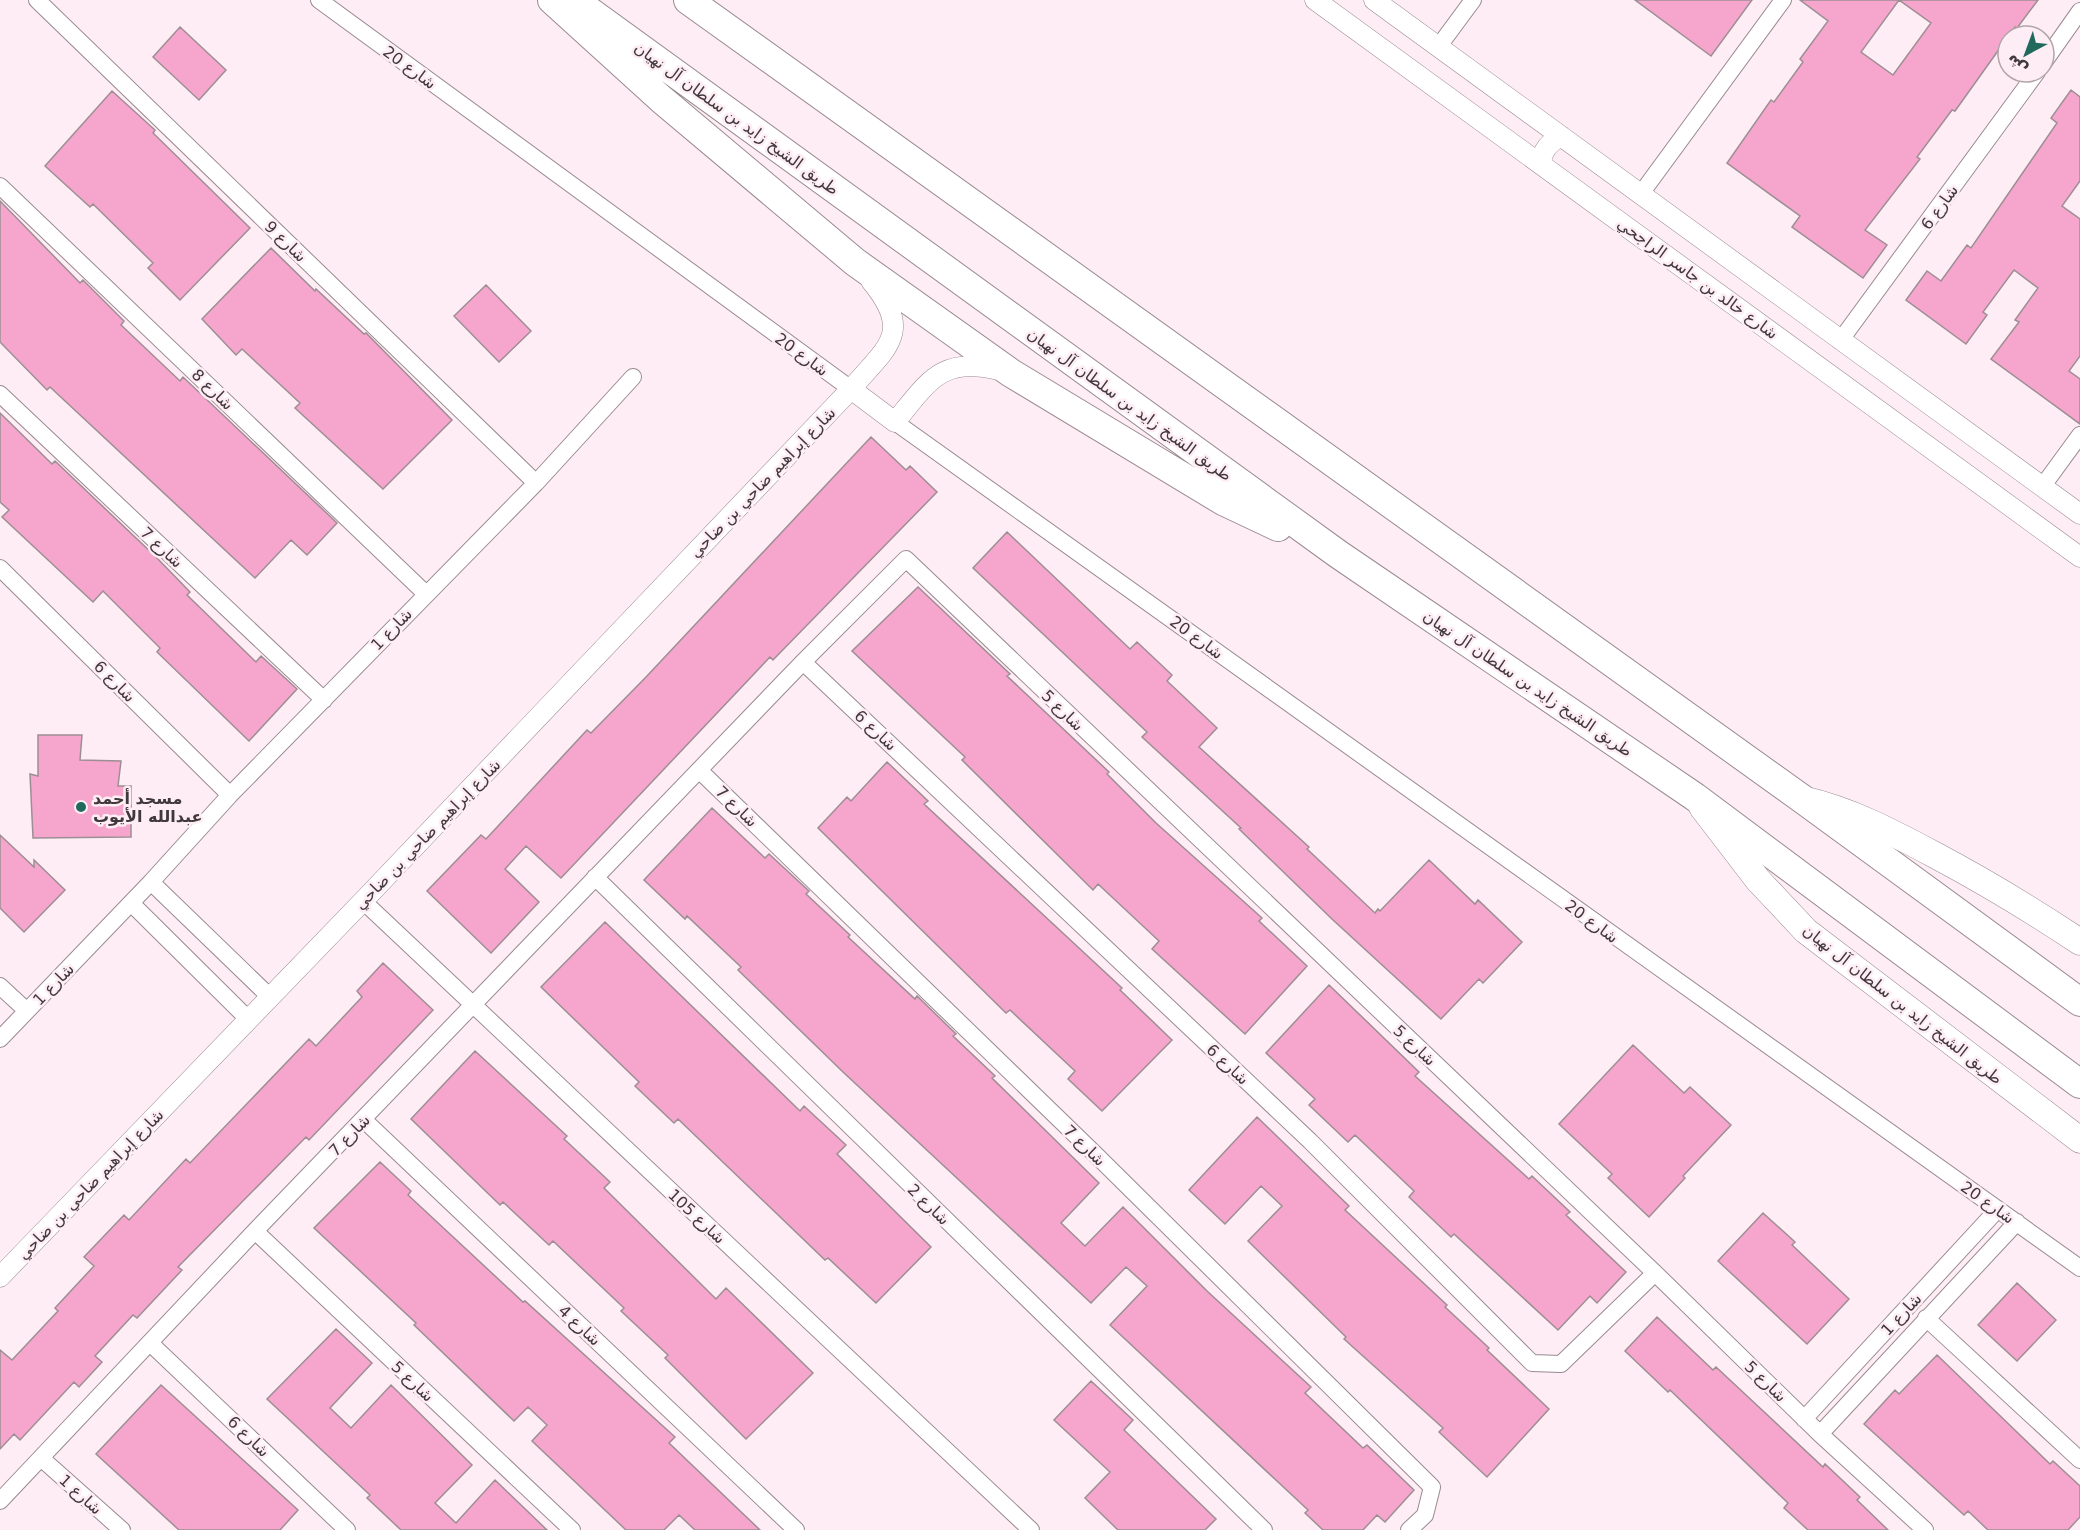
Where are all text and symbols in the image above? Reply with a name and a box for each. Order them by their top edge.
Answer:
north arrow [1996,24,2056,84]
street label: طريق الشيخ زايد بن سلطان آل نهيان [630,38,843,200]
street label: شارع 20 [379,42,440,94]
text: ش [2002,51,2031,79]
street label: شارع 6 [1917,181,1963,234]
street label: شارع خالد بن جاسر الراجحي [1613,214,1782,344]
street label: شارع 9 [260,217,311,267]
street label: طريق الشيخ زايد بن سلطان آل نهيان [1023,324,1236,486]
street label: شارع 20 [771,329,832,381]
street label: شارع 8 [187,365,238,415]
street label: شارع إبراهيم ضاحي بن ضاحي [685,403,840,562]
street label: شارع 7 [136,523,187,572]
street label: شارع 1 [367,604,417,655]
street label: طريق الشيخ زايد بن سلطان آل نهيان [1419,606,1636,761]
street label: شارع 20 [1166,612,1227,664]
street label: شارع 6 [89,657,139,707]
street label: شارع 5 [1037,686,1088,736]
street label: شارع 6 [850,706,901,755]
street label: شارع إبراهيم ضاحي بن ضاحي [350,755,505,914]
street label: شارع 7 [711,782,762,832]
place label: مسجد أحمد عبدالله الأيوب [93,788,203,826]
marker: مسجد أحمد عبدالله الأيوب [74,800,88,814]
street label: شارع 20 [1561,896,1622,948]
street label: طريق الشيخ زايد بن سلطان آل نهيان [1798,921,2006,1089]
street label: شارع 1 [29,959,79,1010]
street label: شارع 5 [1389,1021,1440,1070]
street label: شارع 6 [1202,1040,1253,1089]
street label: شارع إبراهيم ضاحي بن ضاحي [13,1105,168,1264]
street label: شارع 7 [325,1110,375,1161]
street label: شارع 7 [1059,1121,1110,1171]
street label: شارع 20 [1957,1177,2018,1229]
street label: شارع 2 [903,1180,954,1230]
street label: شارع 105 [663,1185,729,1248]
street label: شارع 1 [1877,1289,1926,1340]
street label: شارع 4 [554,1301,605,1350]
street label: شارع 5 [387,1357,438,1406]
street label: شارع 5 [1740,1357,1791,1407]
street label: شارع 6 [223,1412,274,1462]
street label: شارع 1 [55,1470,106,1519]

